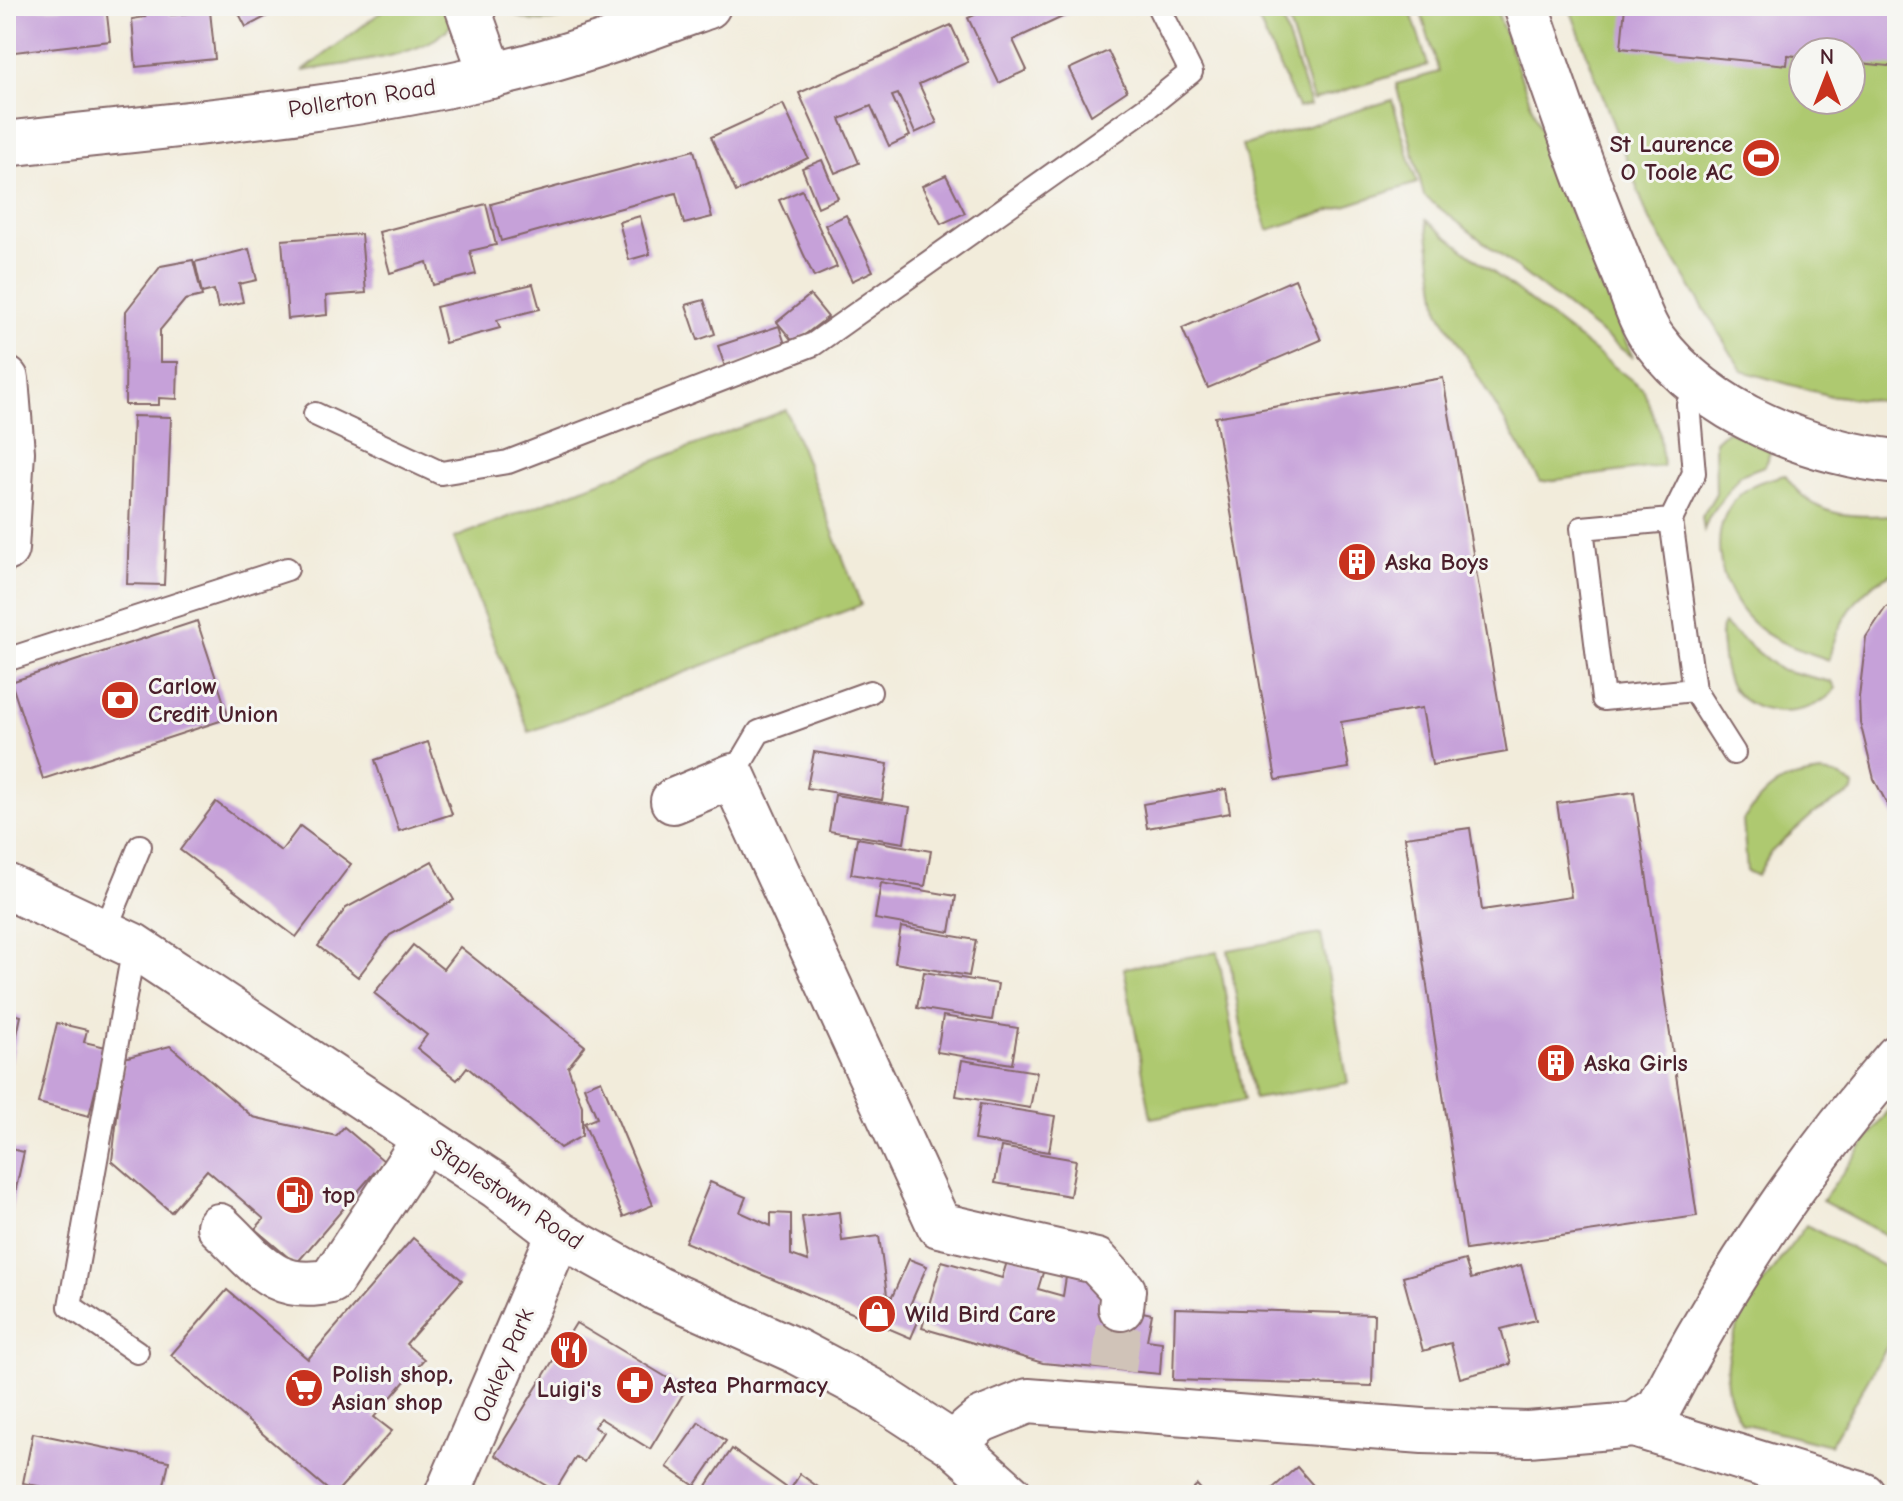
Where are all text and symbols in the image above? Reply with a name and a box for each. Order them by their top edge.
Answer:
north arrow [1787,36,1867,116]
text: N [1820,44,1834,70]
street label: Pollerton Road [286,73,438,123]
place label: St Laurence O Toole AC [1610,130,1733,186]
sports icon: St Laurence O Toole AC [1740,137,1782,179]
building icon: Aska Boys [1336,541,1378,583]
place label: Aska Boys [1385,548,1489,576]
place label: Carlow Credit Union [148,672,278,728]
bank icon: Carlow Credit Union [99,679,141,721]
building icon: Aska Girls [1535,1042,1577,1084]
place label: Aska Girls [1584,1049,1688,1077]
street label: Staplestown Road [425,1133,589,1255]
fuel station icon: top [274,1174,316,1216]
place label: top [322,1181,355,1209]
shop icon: Wild Bird Care [856,1293,898,1335]
place label: Wild Bird Care [905,1300,1056,1328]
street label: Oakley Park [466,1303,540,1426]
restaurant icon: Luigi's [548,1329,590,1371]
place label: Polish shop, Asian shop [332,1360,453,1416]
pharmacy icon: Astea Pharmacy [614,1364,656,1406]
supermarket icon: Polish shop, Asian shop [283,1367,325,1409]
place label: Astea Pharmacy [663,1371,828,1399]
place label: Luigi's [537,1375,601,1403]

